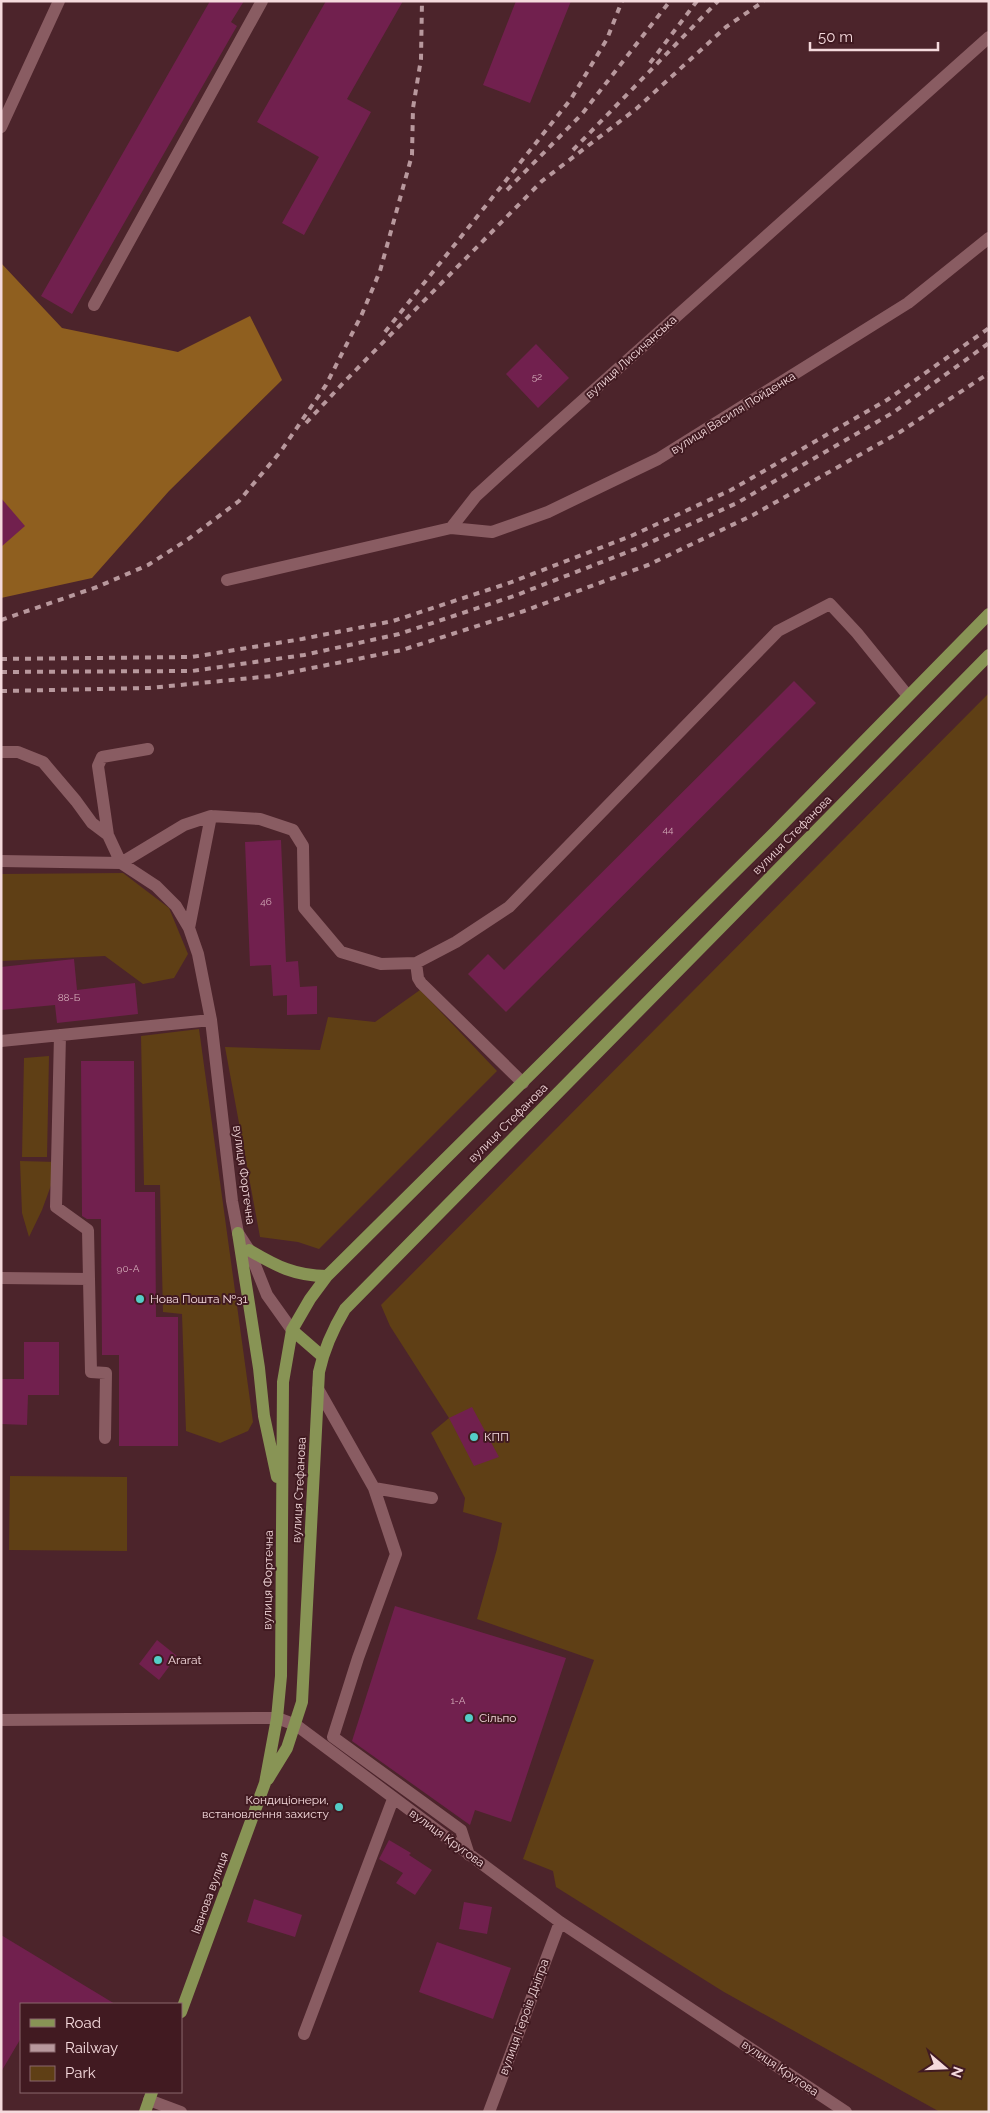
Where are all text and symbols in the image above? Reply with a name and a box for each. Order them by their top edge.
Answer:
scale bar [810,20,938,52]
text: 50 m [818,28,853,46]
street label: вулиця Лисичанська [583,312,679,402]
street label: вулиця Василя Пойденка [668,369,798,457]
house number: 52 [532,371,542,382]
street label: вулиця Стефанова [750,793,834,877]
house number: 44 [663,824,674,835]
house number: 46 [260,896,272,907]
house number: 88-Б [58,992,81,1003]
street label: вулиця Стефанова [466,1081,550,1165]
street label: вулиця Фортечна [230,1125,258,1225]
house number: 90-А [117,1263,140,1274]
place label: Нова Пошта №31 [150,1292,248,1306]
marker: Нова Пошта №31 [134,1293,146,1305]
place label: КПП [484,1430,509,1444]
marker: КПП [468,1431,480,1443]
street label: вулиця Стефанова [289,1437,309,1543]
street label: вулиця Фортечна [260,1530,276,1630]
place label: Ararat [168,1653,202,1667]
marker: Ararat [152,1654,164,1666]
house number: 1-А [450,1695,466,1706]
place label: Сільпо [479,1711,517,1725]
marker: Сільпо [463,1712,475,1724]
place label: Кондиціонери, встановлення захисту [202,1793,329,1821]
marker: Кондиціонери, встановлення захисту [333,1801,345,1813]
street label: вулиця Кругова [407,1806,487,1870]
street label: Іванова вулиця [189,1850,231,1936]
street label: вулиця Героїв Дніпра [497,1957,551,2077]
legend [20,2003,182,2093]
text: Road [65,2014,101,2032]
street label: вулиця Кругова [739,2037,821,2099]
text: Railway [65,2039,118,2057]
north arrow [920,2043,970,2093]
text: Park [65,2064,96,2082]
text: N [948,2065,967,2080]

